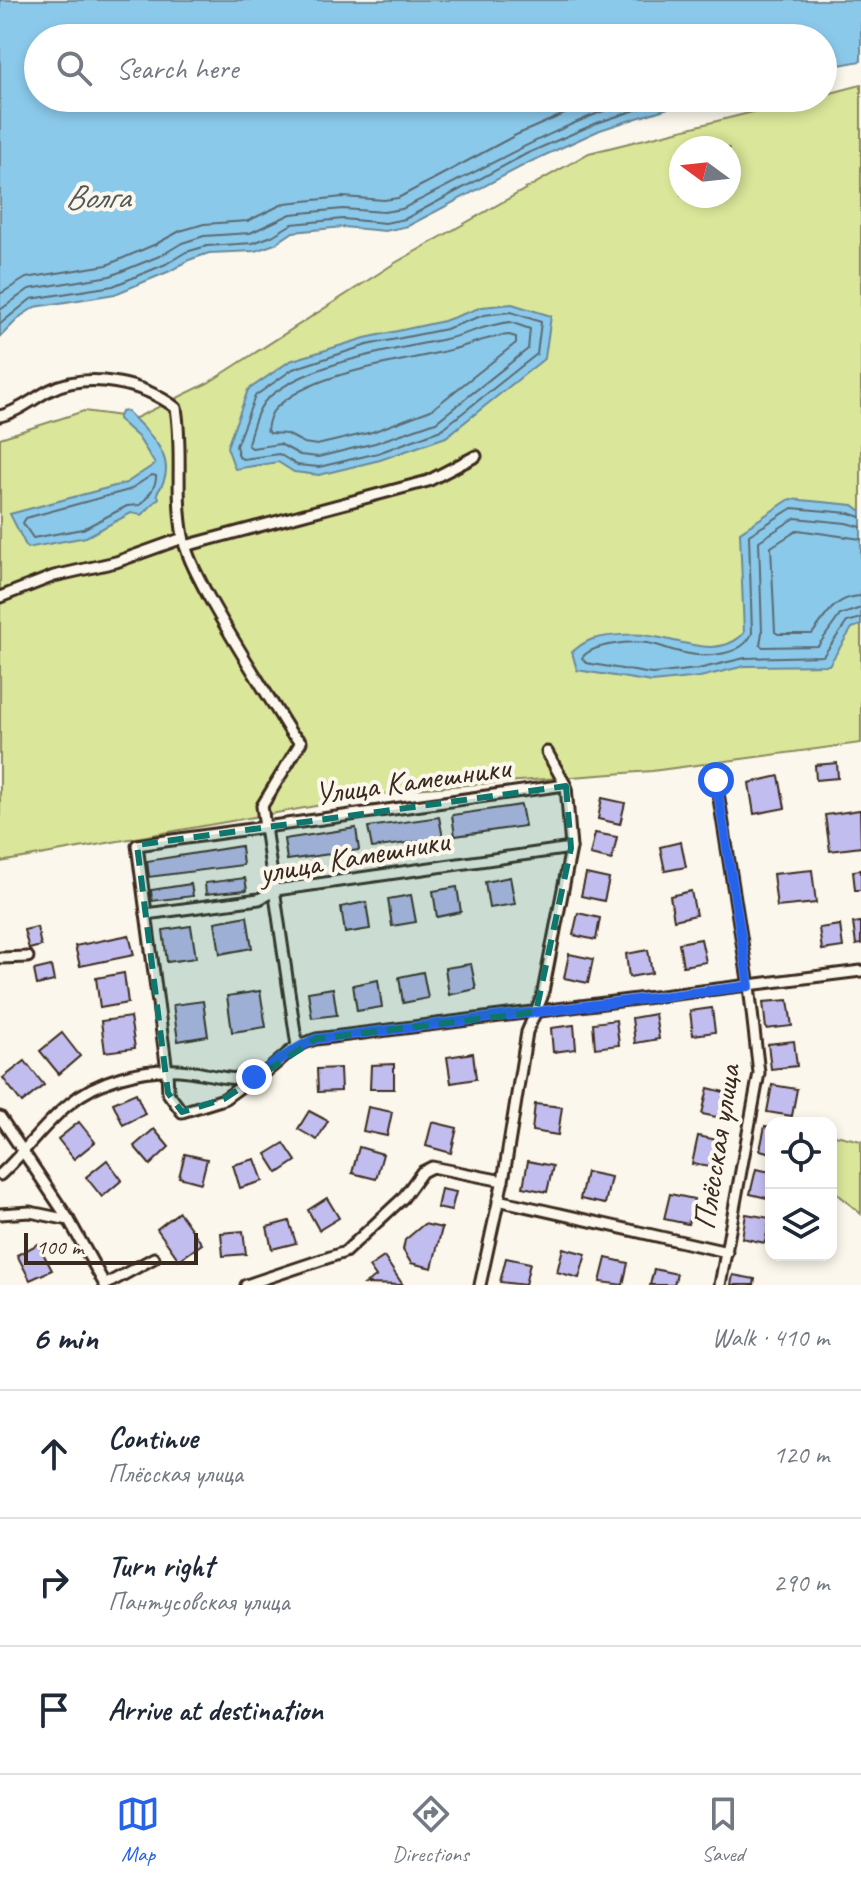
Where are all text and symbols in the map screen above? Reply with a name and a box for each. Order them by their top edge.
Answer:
search box [24,24,837,112]
icon: search [52,46,96,90]
text: Search here [116,49,238,87]
north arrow [669,136,741,208]
water label: Волга [65,175,133,218]
street label: Улица Камешники [312,746,515,814]
route start [698,762,734,798]
street label: улица Камешники [254,819,454,894]
route end [236,1059,272,1095]
street label: Плёсская улица [683,1060,750,1232]
map controls [765,1117,837,1261]
button: locate [765,1117,837,1189]
button: layers [765,1189,837,1261]
scale bar [24,1229,198,1265]
text: 100 m [36,1233,83,1261]
text: 6 min [32,1316,98,1359]
text: Walk · 410 m [712,1321,829,1354]
text: Continue [108,1419,198,1457]
icon: ahead [32,1432,76,1476]
text: 120 m [773,1438,829,1471]
text: Плёсская улица [108,1457,243,1490]
text: Turn right [108,1547,213,1585]
icon: right [32,1560,76,1604]
text: 290 m [773,1566,829,1599]
text: Пантусовская улица [108,1585,290,1618]
icon: arrive [32,1688,76,1732]
text: Arrive at destination [108,1691,323,1729]
tab: Map [116,1792,160,1868]
tab: Directions [392,1792,469,1868]
tab: Saved [701,1792,745,1868]

